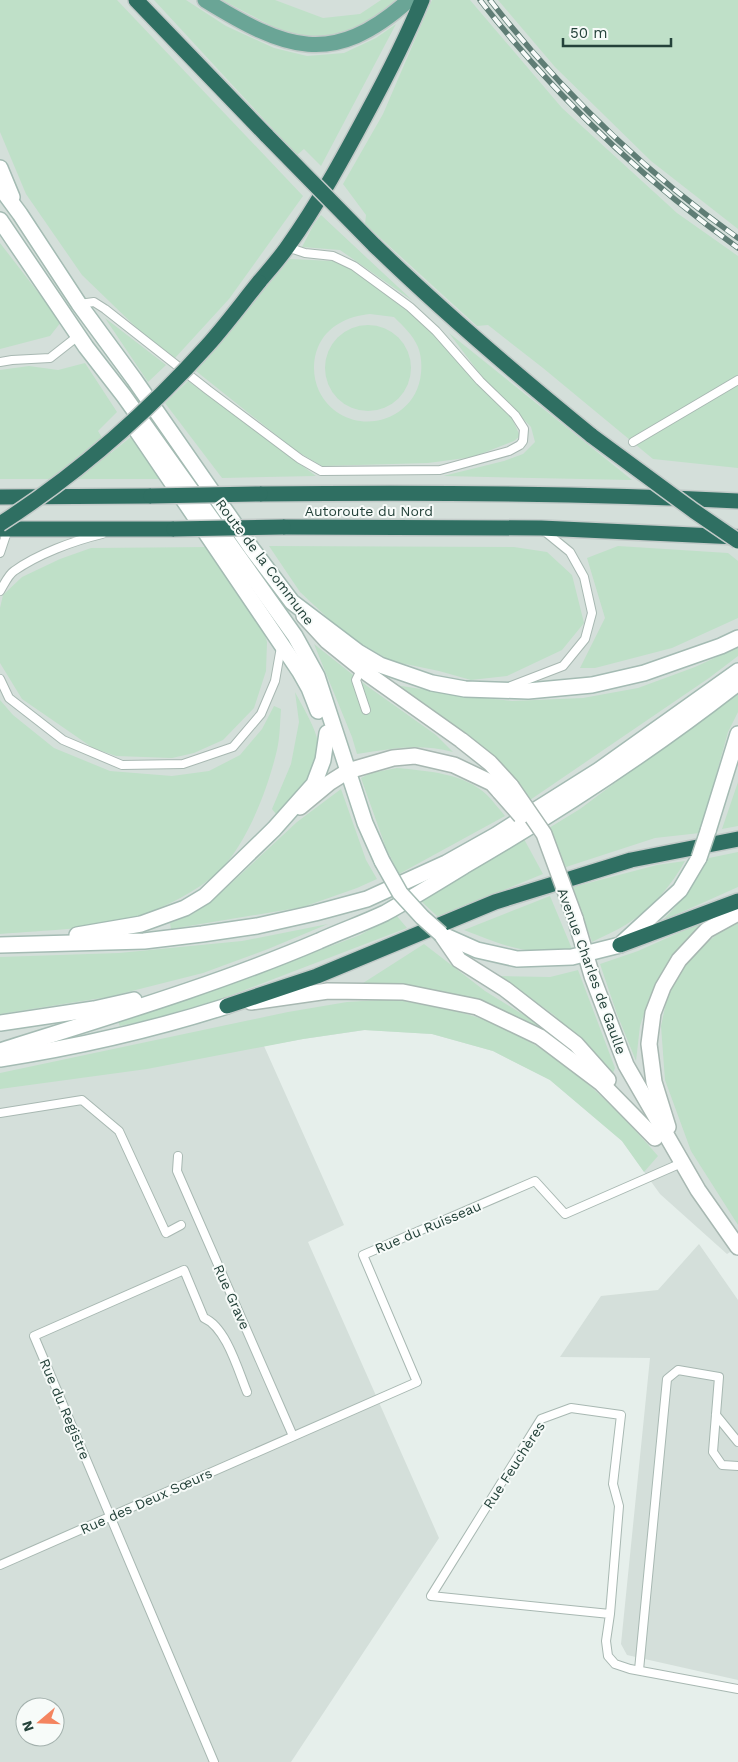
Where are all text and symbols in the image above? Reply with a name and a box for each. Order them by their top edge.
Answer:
scale bar [563,15,670,47]
text: 50 m [570,24,607,42]
street label: Route de la Commune [213,496,317,628]
street label: Autoroute du Nord [305,503,433,519]
street label: Avenue Charles de Gaulle [554,886,630,1056]
street label: Rue du Ruisseau [373,1197,483,1257]
street label: Rue Grave [211,1262,253,1332]
street label: Rue du Registre [37,1356,93,1462]
street label: Rue Feuchères [480,1418,548,1512]
street label: Rue des Deux Sœurs [78,1465,214,1537]
north arrow [15,1697,65,1747]
text: N [18,1719,37,1734]

